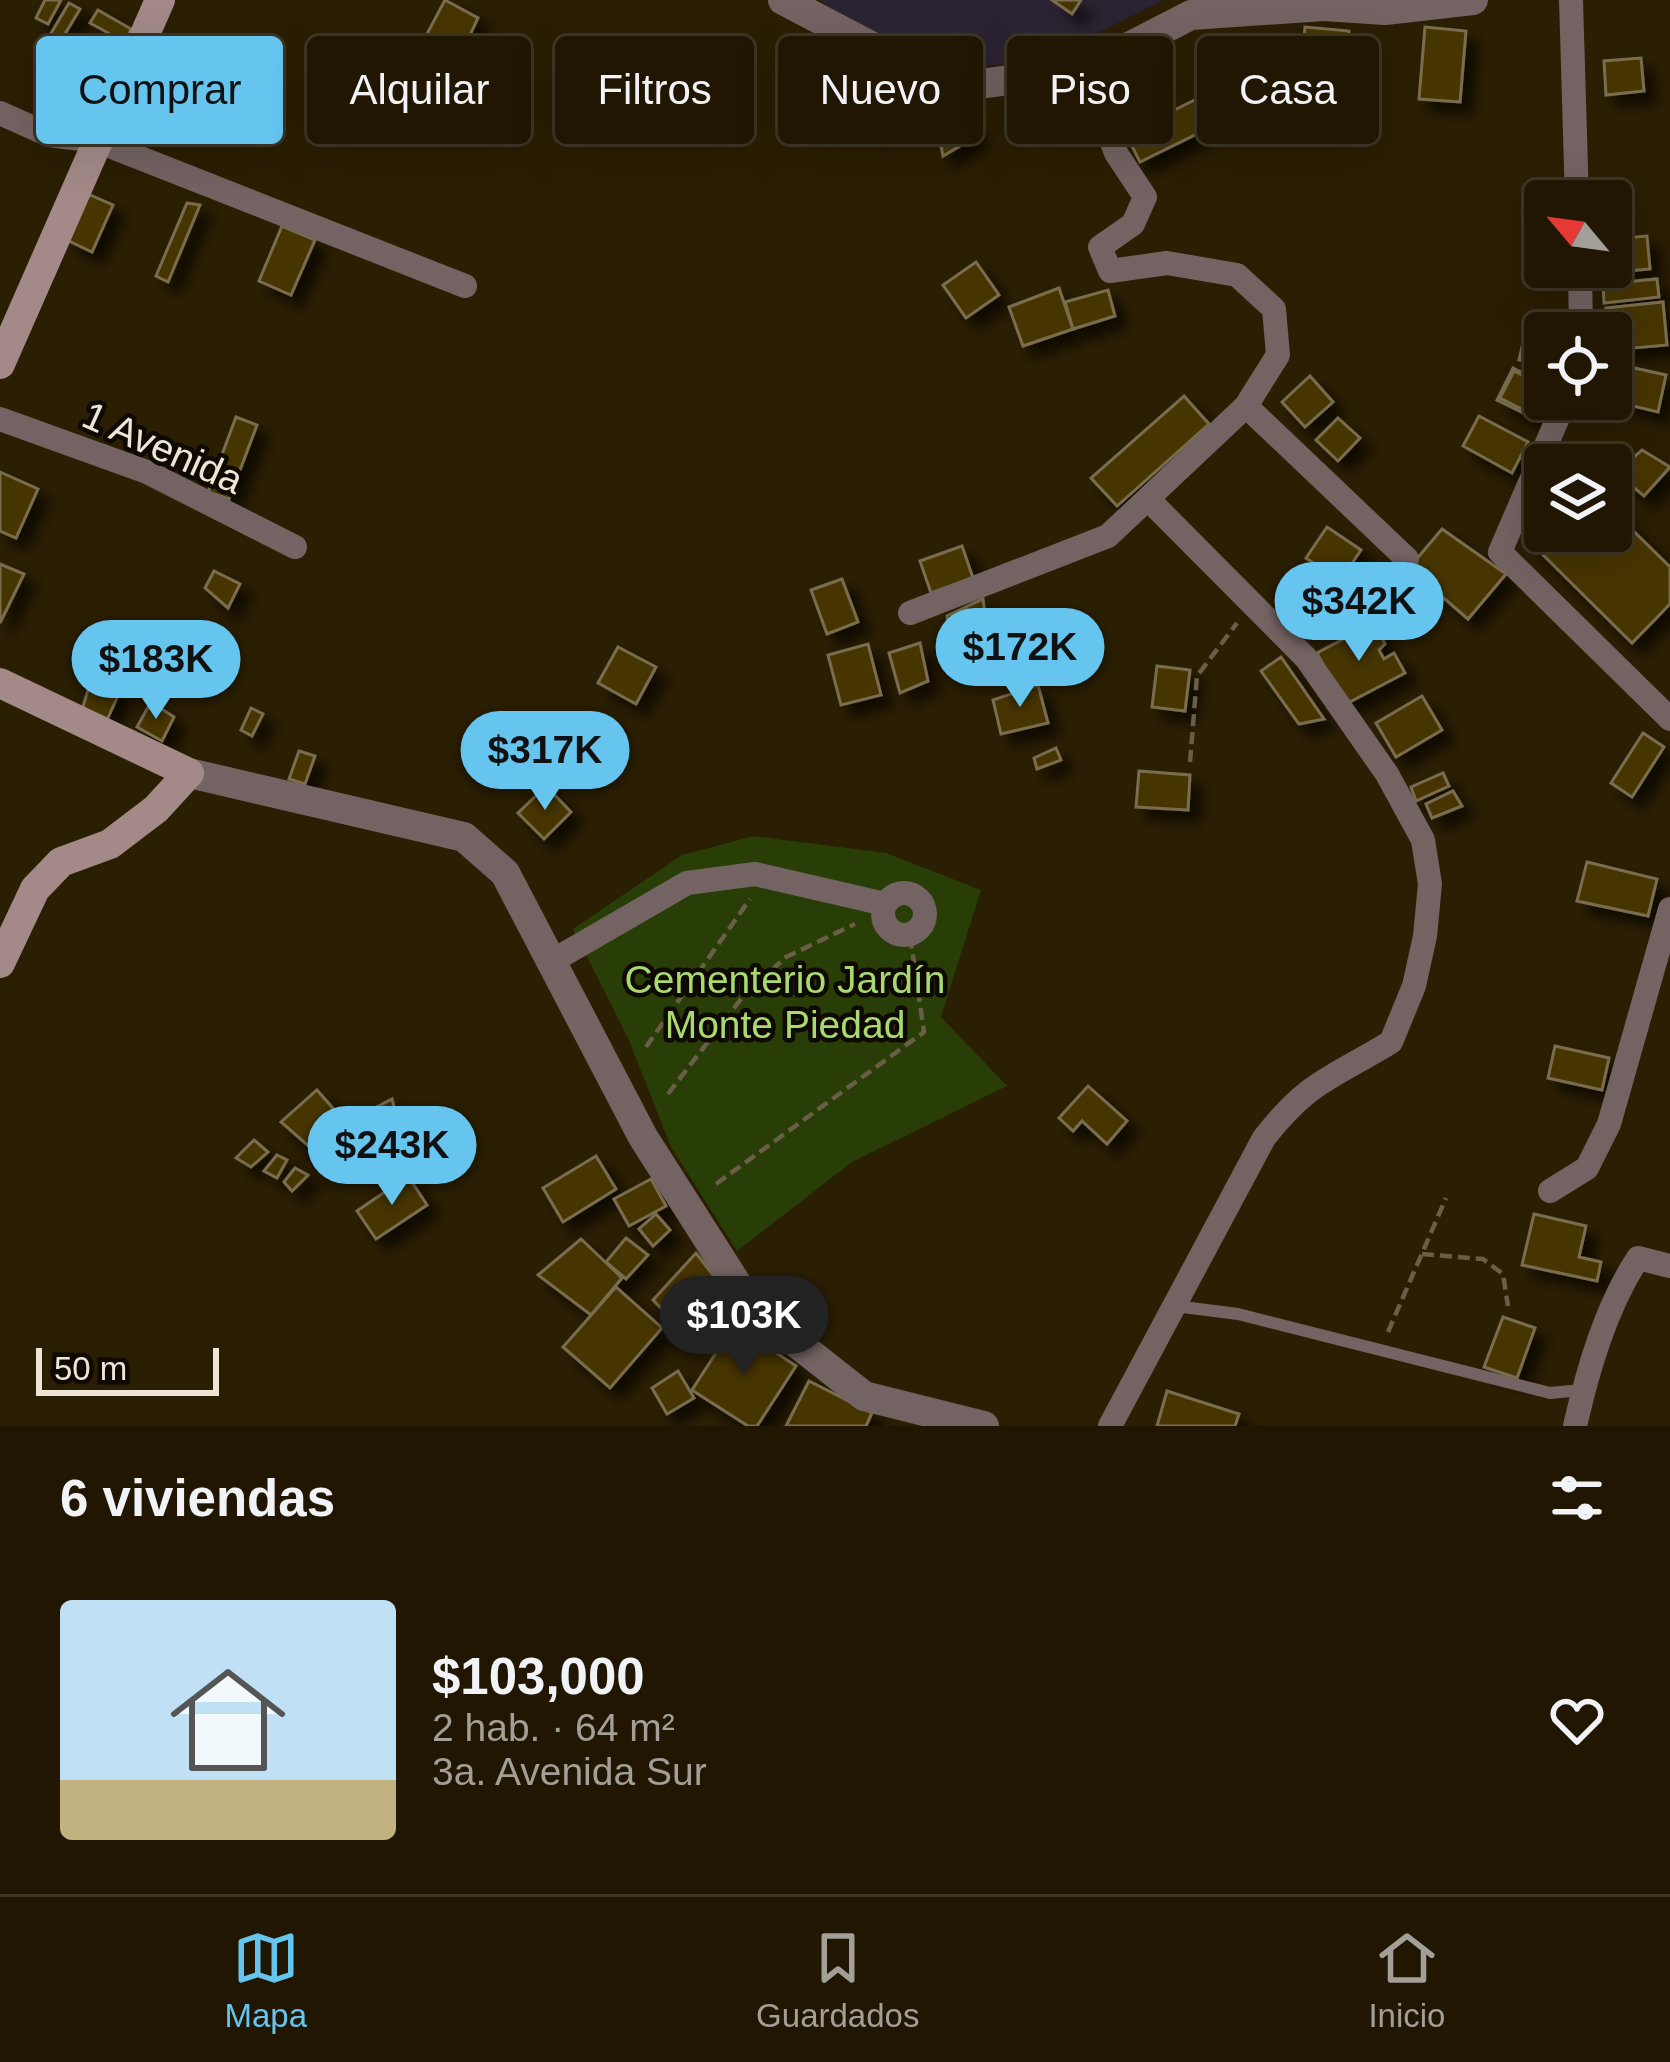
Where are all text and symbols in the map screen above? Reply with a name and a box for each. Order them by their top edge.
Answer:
chip: Comprar [36,36,283,144]
chip: Alquilar [307,36,531,144]
chip: Filtros [555,36,754,144]
chip: Nuevo [778,36,983,144]
chip: Piso [1007,36,1173,144]
chip: Casa [1197,36,1379,144]
north arrow [1524,180,1632,288]
map controls [1524,180,1632,552]
button: locate [1524,312,1632,420]
street label: 1 Avenida [76,393,250,502]
button: layers [1524,444,1632,552]
pin: $342K [1275,562,1443,664]
text: $342K [1302,579,1416,622]
pin: $172K [936,608,1104,710]
pin: $183K [72,620,240,722]
text: $172K [963,625,1077,668]
text: $183K [99,637,213,680]
pin: $317K [461,711,629,813]
text: $317K [488,728,602,771]
park label: Cementerio Jardín Monte Piedad [625,958,945,1046]
pin: $243K [308,1106,476,1208]
text: $243K [335,1123,449,1166]
pin: $103K [660,1276,828,1378]
text: $103K [687,1293,801,1336]
scale bar [36,1342,219,1395]
text: 50 m [54,1350,127,1387]
icon: filters [1544,1465,1610,1531]
text: 6 viviendas [60,1470,335,1527]
icon: home [156,1648,300,1792]
text: $103,000 [432,1648,645,1705]
icon: heart [1544,1687,1610,1753]
text: 2 hab. · 64 m² [432,1706,675,1749]
text: 3a. Avenida Sur [432,1750,707,1793]
tab: Mapa [225,1925,307,2035]
tab: Guardados [756,1925,919,2035]
tab: Inicio [1368,1925,1445,2035]

